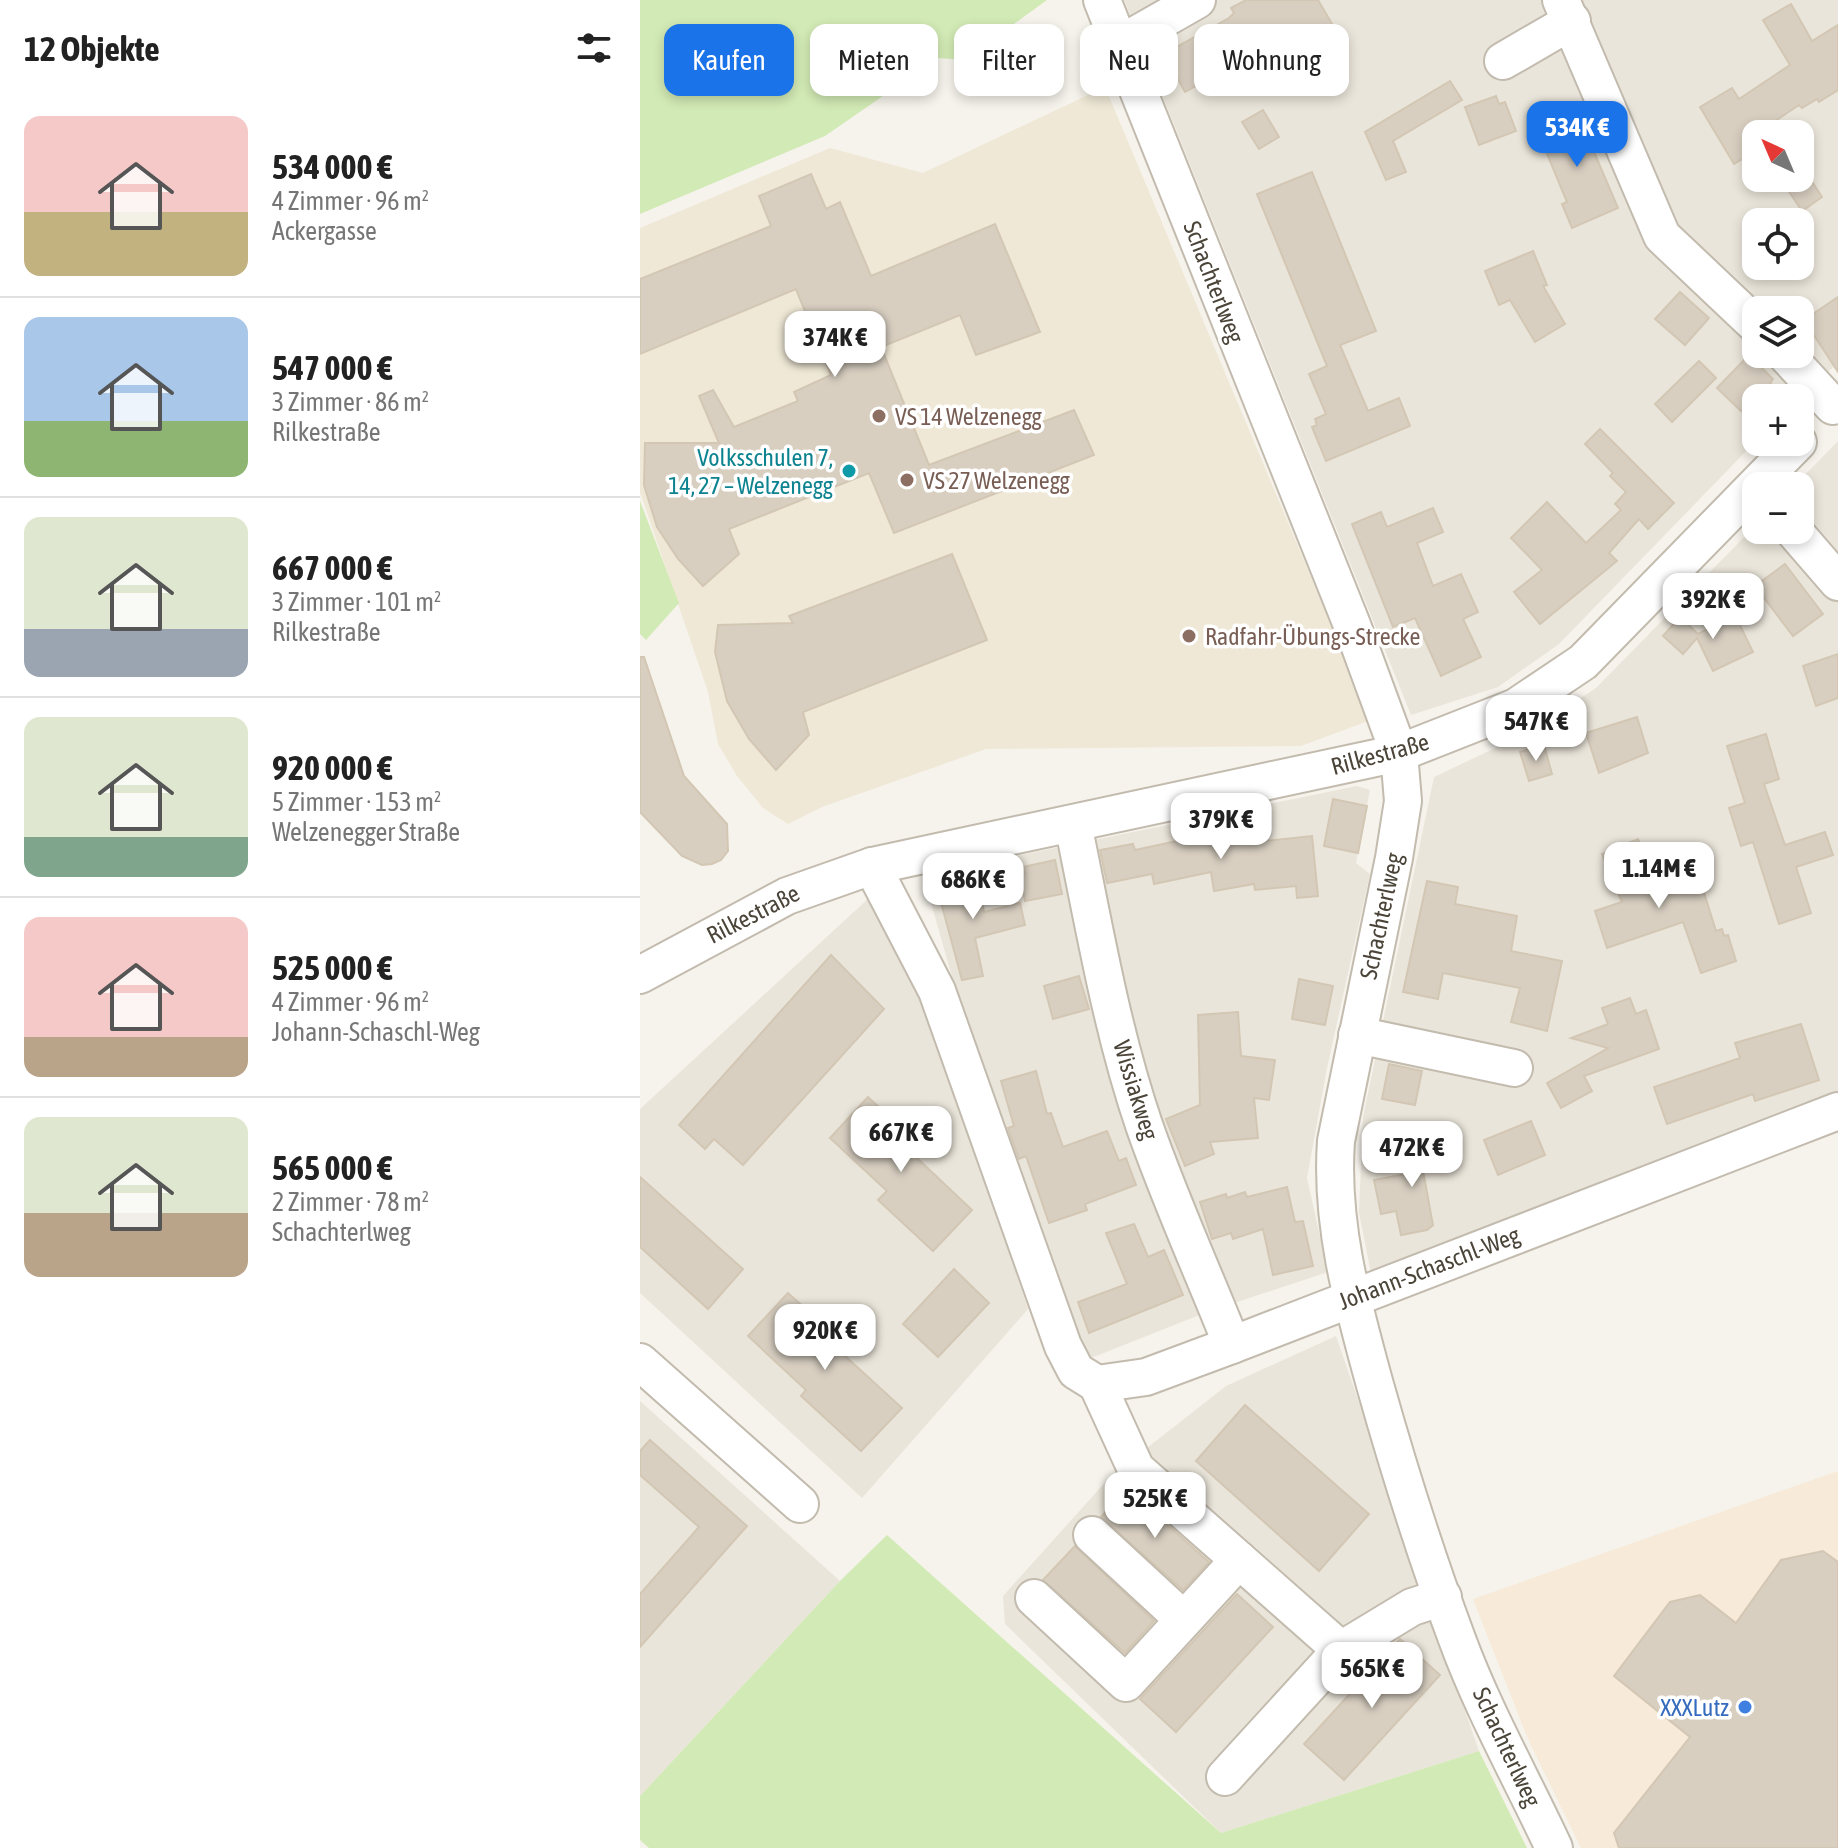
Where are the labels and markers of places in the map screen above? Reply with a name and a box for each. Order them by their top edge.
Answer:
pin: 534K € [1512,101,1642,169]
pin: 374K € [770,311,900,379]
place label: VS 14 Welzenegg [895,403,1043,430]
marker: VS 14 Welzenegg [870,407,888,425]
place label: Volksschulen 7, 14, 27 – Welzenegg [668,444,834,499]
marker: Volksschulen 7, 14, 27 – Welzenegg [840,462,858,480]
place label: VS 27 Welzenegg [923,467,1071,494]
marker: VS 27 Welzenegg [898,471,916,489]
pin: 392K € [1648,573,1778,641]
place label: Radfahr-Übungs-Strecke [1205,623,1420,650]
marker: Radfahr-Übungs-Strecke [1180,627,1198,645]
pin: 547K € [1471,695,1601,763]
pin: 379K € [1156,793,1286,861]
pin: 1.14M € [1585,842,1733,910]
pin: 686K € [908,853,1038,921]
pin: 667K € [836,1106,966,1174]
pin: 472K € [1347,1121,1477,1189]
pin: 920K € [760,1304,890,1372]
pin: 525K € [1090,1472,1220,1540]
pin: 565K € [1307,1642,1437,1710]
place label: XXXLutz [1660,1694,1729,1721]
marker: XXXLutz [1736,1698,1754,1716]

